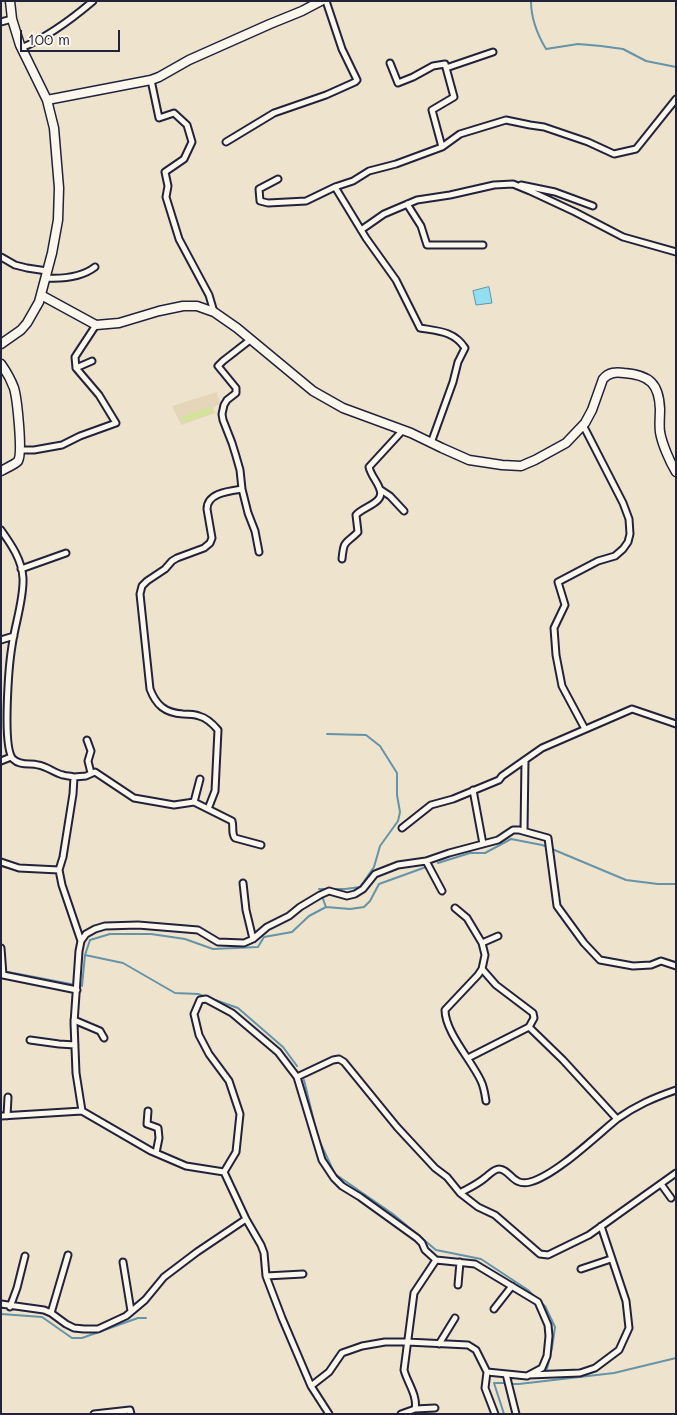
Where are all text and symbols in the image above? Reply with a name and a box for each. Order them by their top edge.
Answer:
scale bar [22,20,122,52]
text: 100 m [28,29,70,49]

